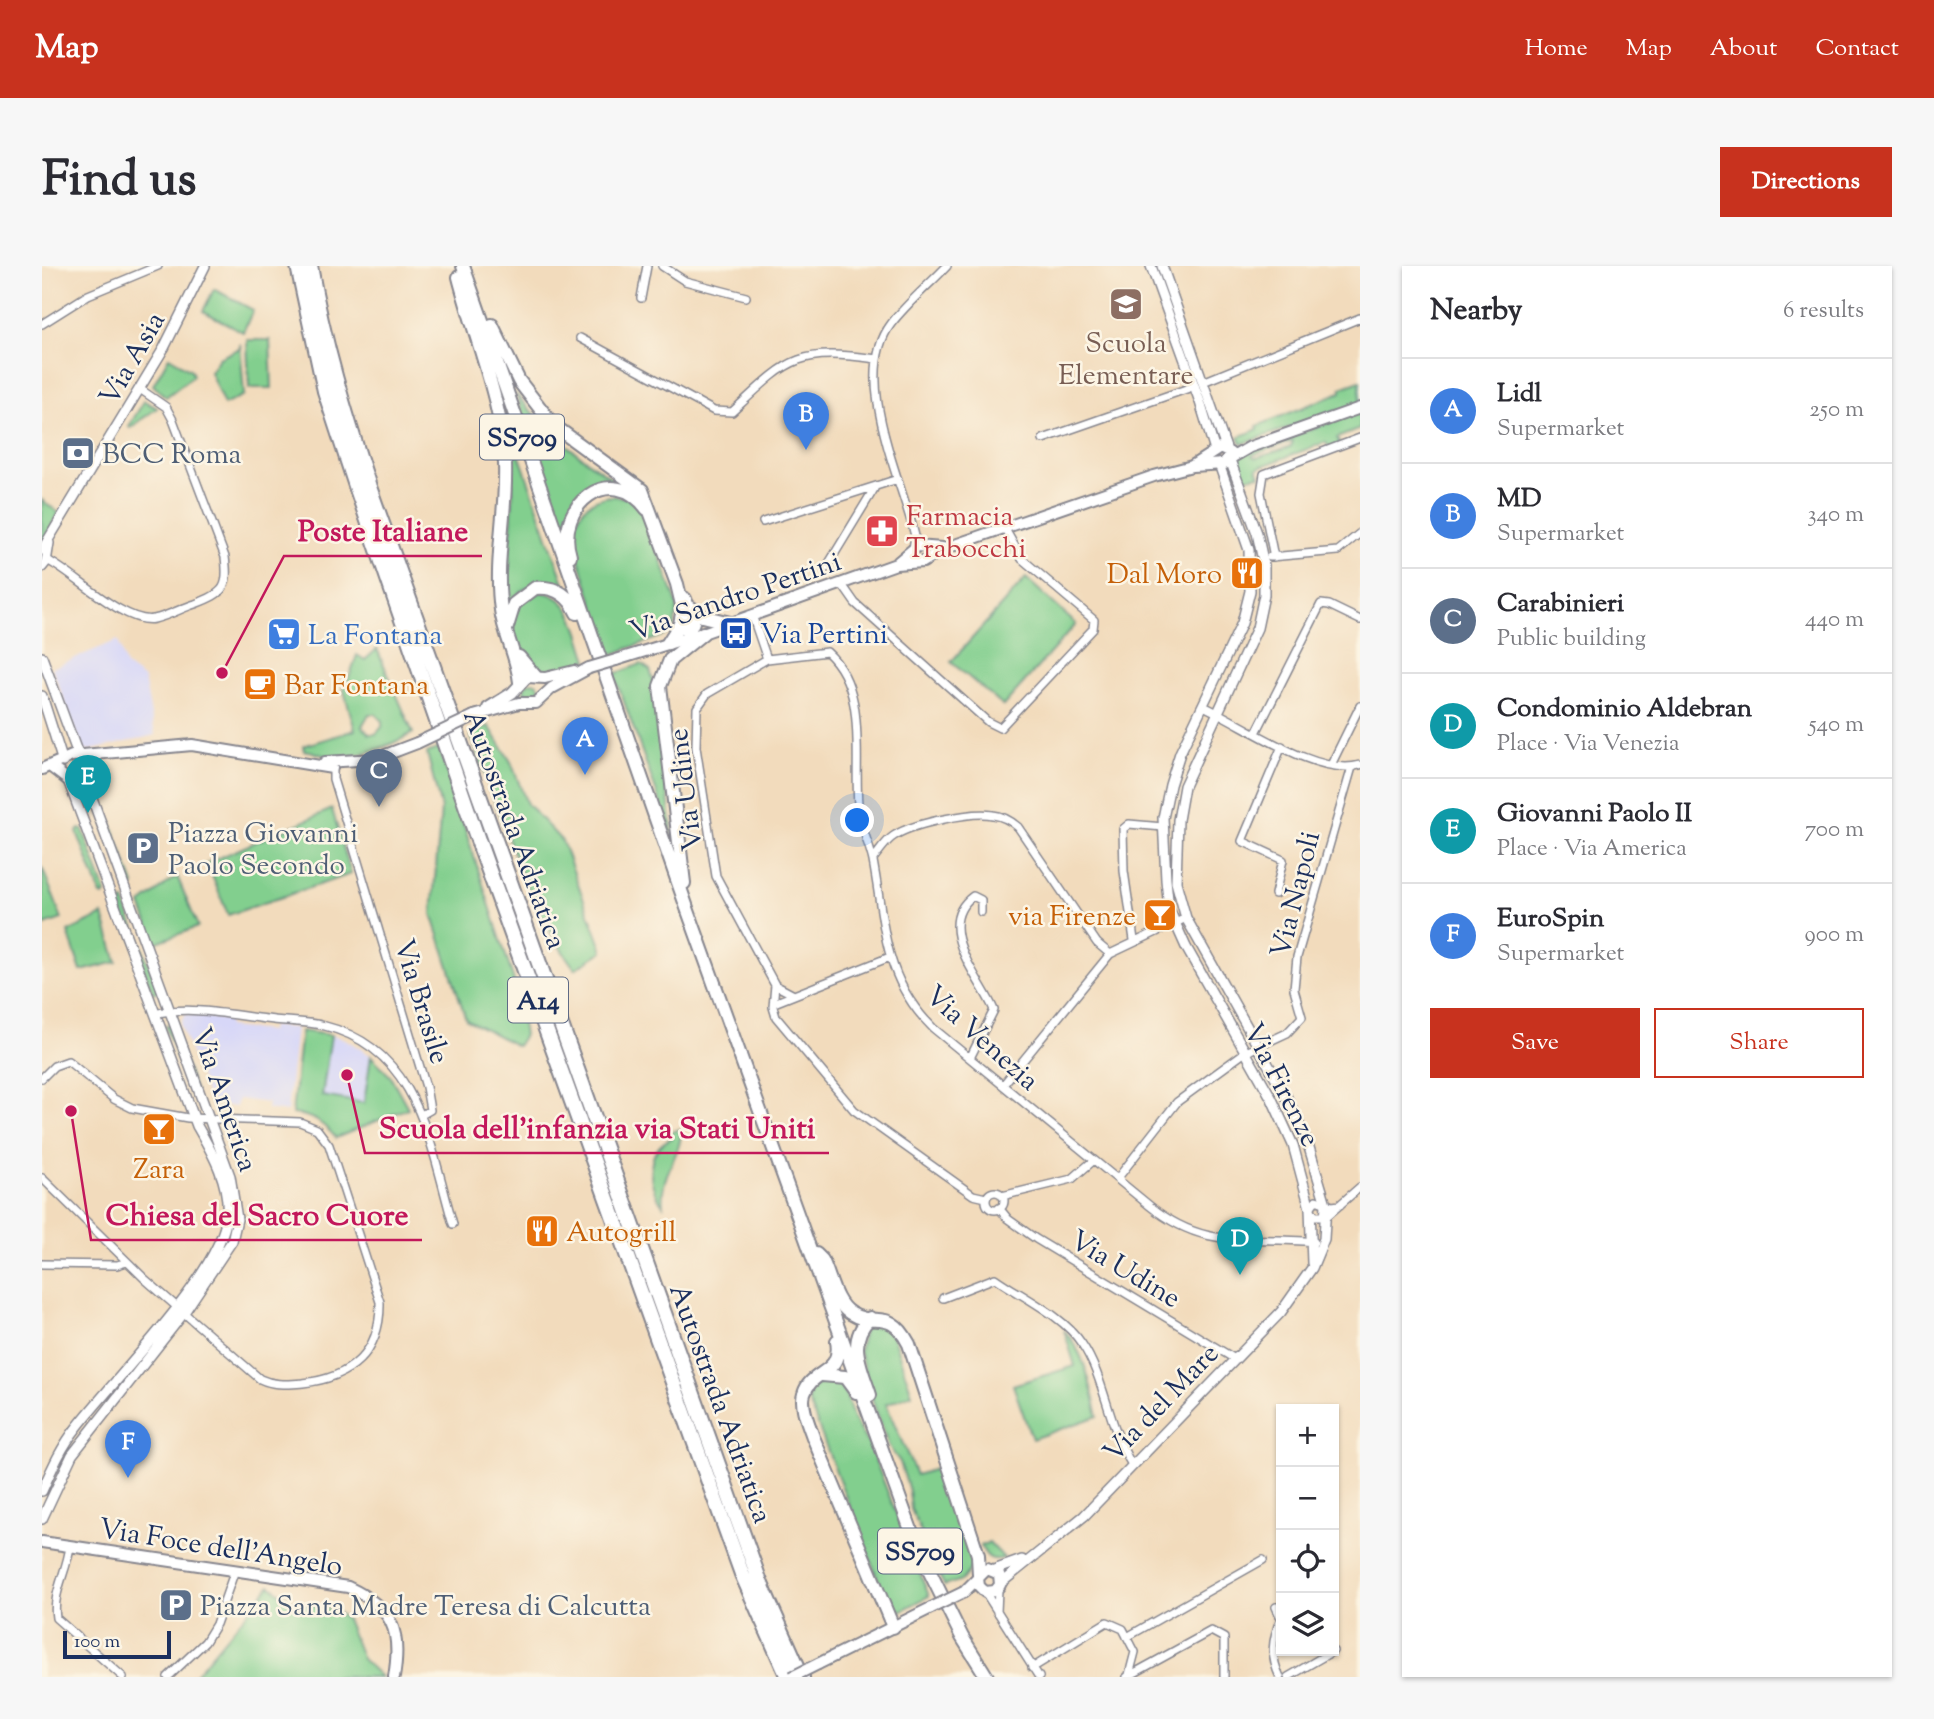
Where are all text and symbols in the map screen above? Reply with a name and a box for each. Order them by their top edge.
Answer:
text: Map [35,25,99,73]
text: Home [1525,32,1588,66]
text: Map [1626,32,1672,66]
text: About [1710,32,1777,66]
text: Contact [1815,32,1899,66]
text: Find us [42,147,196,217]
button: Directions [1720,147,1892,217]
school or university icon: Scuola Elementare [1107,285,1145,323]
text: Nearby [1430,290,1522,333]
text: 6 results [1783,295,1864,328]
street label: Via Asia [91,305,177,414]
place label: Scuola Elementare [1058,325,1194,397]
text: Lidl [1497,376,1542,413]
pin: B [783,392,829,450]
text: A [1444,394,1462,427]
text: 250 m [1809,394,1864,427]
text: Supermarket [1497,413,1624,446]
road number: SS709 [480,414,564,460]
bank icon: BCC Roma [59,434,97,472]
place label: BCC Roma [102,436,242,476]
text: MD [1497,481,1542,518]
place label: Farmacia Trabocchi [906,498,1027,570]
text: B [1446,499,1460,532]
text: 340 m [1807,499,1864,532]
callout: Poste Italiane [284,505,482,556]
text: Poste Italiane [298,512,468,555]
pharmacy icon: Farmacia Trabocchi [863,512,901,550]
text: Supermarket [1497,518,1624,551]
street label: Via Sandro Pertini [625,543,847,653]
restaurant icon: Dal Moro [1228,554,1266,592]
place label: Dal Moro [1107,556,1222,596]
text: Carabinieri [1497,586,1624,623]
text: C [1444,604,1462,637]
text: 440 m [1805,604,1864,637]
bus stop icon: Via Pertini [717,614,755,652]
supermarket icon: La Fontana [265,615,303,653]
place label: Via Pertini [760,616,888,656]
place label: La Fontana [308,617,442,657]
text: Public building [1497,623,1646,656]
cafe icon: Bar Fontana [241,665,279,703]
place label: Bar Fontana [284,667,429,707]
text: Condominio Aldebran [1497,691,1752,728]
street label: Autostrada Adriatica [451,705,575,955]
text: D [1444,709,1462,742]
text: 540 m [1809,709,1864,742]
pin: A [562,717,608,775]
street label: Via Udine [660,726,714,853]
text: Place · Via Venezia [1497,728,1680,761]
pin: C [356,749,402,807]
pin: E [65,755,111,813]
text: Giovanni Paolo II [1497,796,1692,833]
your location [840,803,874,837]
text: E [1446,814,1460,847]
text: 700 m [1805,814,1864,847]
place label: Piazza Giovanni Paolo Secondo [168,815,358,887]
street label: Via Napoli [1262,827,1332,962]
parking icon: Piazza Giovanni Paolo Secondo [124,829,162,867]
text: Place · Via America [1497,833,1687,866]
bar icon: via Firenze [1141,896,1179,934]
place label: via Firenze [1008,898,1136,938]
text: EuroSpin [1497,901,1604,938]
text: F [1447,919,1459,952]
text: 900 m [1805,919,1864,952]
street label: Via Brasile [382,935,458,1069]
text: Supermarket [1497,938,1624,971]
street label: Via Venezia [915,977,1047,1101]
road number: A14 [508,978,568,1022]
button: Save [1430,1008,1640,1078]
button: Share [1654,1008,1864,1078]
street label: Via Firenze [1232,1016,1329,1154]
street label: Via America [180,1022,267,1178]
callout: Scuola dell'infanzia via Stati Uniti [365,1102,829,1153]
text: Scuola dell'infanzia via Stati Uniti [379,1109,816,1152]
bar icon: Zara [140,1110,178,1148]
place label: Zara [133,1151,185,1191]
callout: Chiesa del Sacro Cuore [91,1189,422,1240]
text: Chiesa del Sacro Cuore [106,1196,409,1239]
restaurant icon: Autogrill [523,1212,561,1250]
place label: Autogrill [566,1214,677,1254]
pin: D [1217,1217,1263,1275]
street label: Via Udine [1061,1222,1188,1319]
street label: Autostrada Adriatica [657,1279,781,1529]
street label: Via del Mare [1095,1336,1229,1473]
map controls [1276,1404,1339,1656]
button: + [1276,1404,1339,1467]
pin: F [105,1420,151,1478]
button: − [1276,1467,1339,1530]
street label: Via Foce dell'Angelo [96,1510,345,1588]
road number: SS709 [878,1528,962,1574]
button: locate [1276,1530,1339,1593]
parking icon: Piazza Santa Madre Teresa di Calcutta [157,1586,195,1624]
place label: Piazza Santa Madre Teresa di Calcutta [200,1588,651,1628]
button: layers [1276,1593,1339,1656]
scale bar [63,1628,172,1660]
text: 100 m [74,1629,120,1656]

